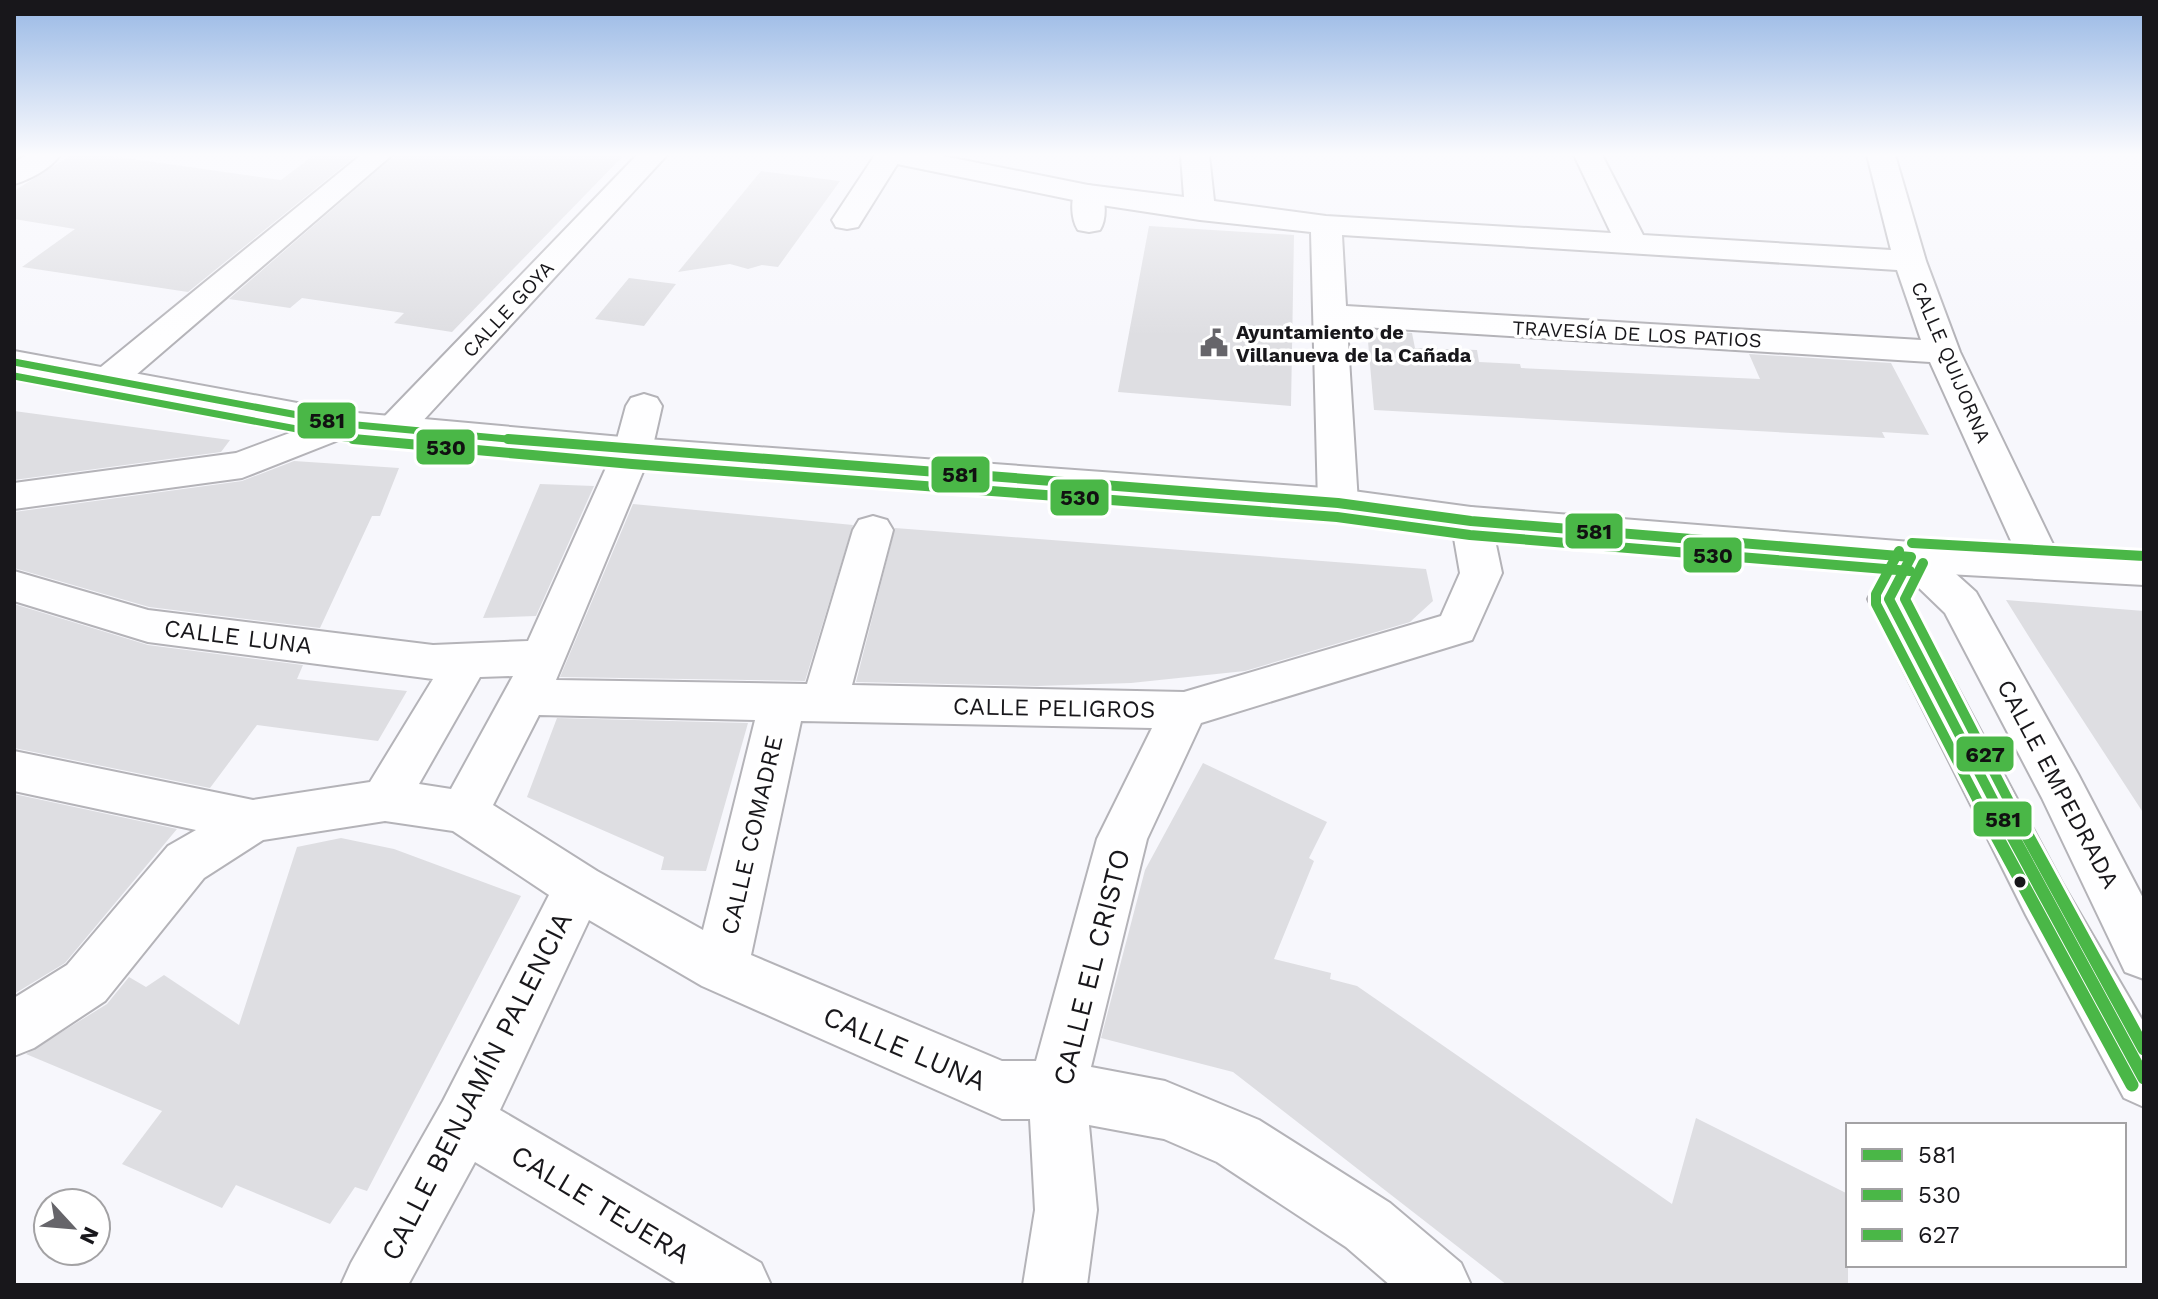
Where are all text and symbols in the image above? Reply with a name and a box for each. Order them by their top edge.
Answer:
street label: CALLE GOYA [457,256,559,362]
street label: CALLE QUIJORNA [1906,278,1996,446]
street label: TRAVESÍA DE LOS PATIOS [1512,315,1762,353]
place label: Ayuntamiento de Villanueva de la Cañada [1236,320,1472,367]
public building icon: Ayuntamiento de Villanueva de la Cañada [1199,328,1229,358]
line badge: 581 [296,401,357,440]
text: 581 [309,408,345,433]
line badge: 530 [415,428,476,466]
text: 530 [426,435,466,460]
line badge: 581 [930,455,991,494]
text: 581 [942,462,978,487]
line badge: 530 [1049,478,1110,517]
text: 530 [1060,485,1100,510]
line badge: 581 [1564,512,1624,550]
text: 581 [1576,519,1612,544]
line badge: 530 [1682,536,1743,574]
text: 530 [1693,543,1733,568]
street label: CALLE LUNA [162,614,314,660]
street label: CALLE EMPEDRADA [1991,675,2125,893]
street label: CALLE PELIGROS [953,692,1155,724]
street label: CALLE COMADRE [715,733,789,937]
line badge: 627 [1955,735,2015,773]
text: 627 [1965,742,2005,767]
line badge: 581 [1972,800,2033,838]
text: 581 [1985,807,2021,832]
street label: CALLE EL CRISTO [1046,846,1137,1089]
unlabelled marker [2012,874,2028,890]
street label: CALLE BENJAMÍN PALENCIA [374,906,579,1266]
street label: CALLE LUNA [818,999,991,1098]
legend [1846,1123,2126,1267]
street label: CALLE TEJERA [505,1138,696,1271]
text: 581 [1918,1141,1956,1169]
text: 530 [1918,1181,1961,1209]
north arrow [32,1187,112,1267]
text: 627 [1918,1221,1960,1249]
text: N [75,1223,104,1248]

